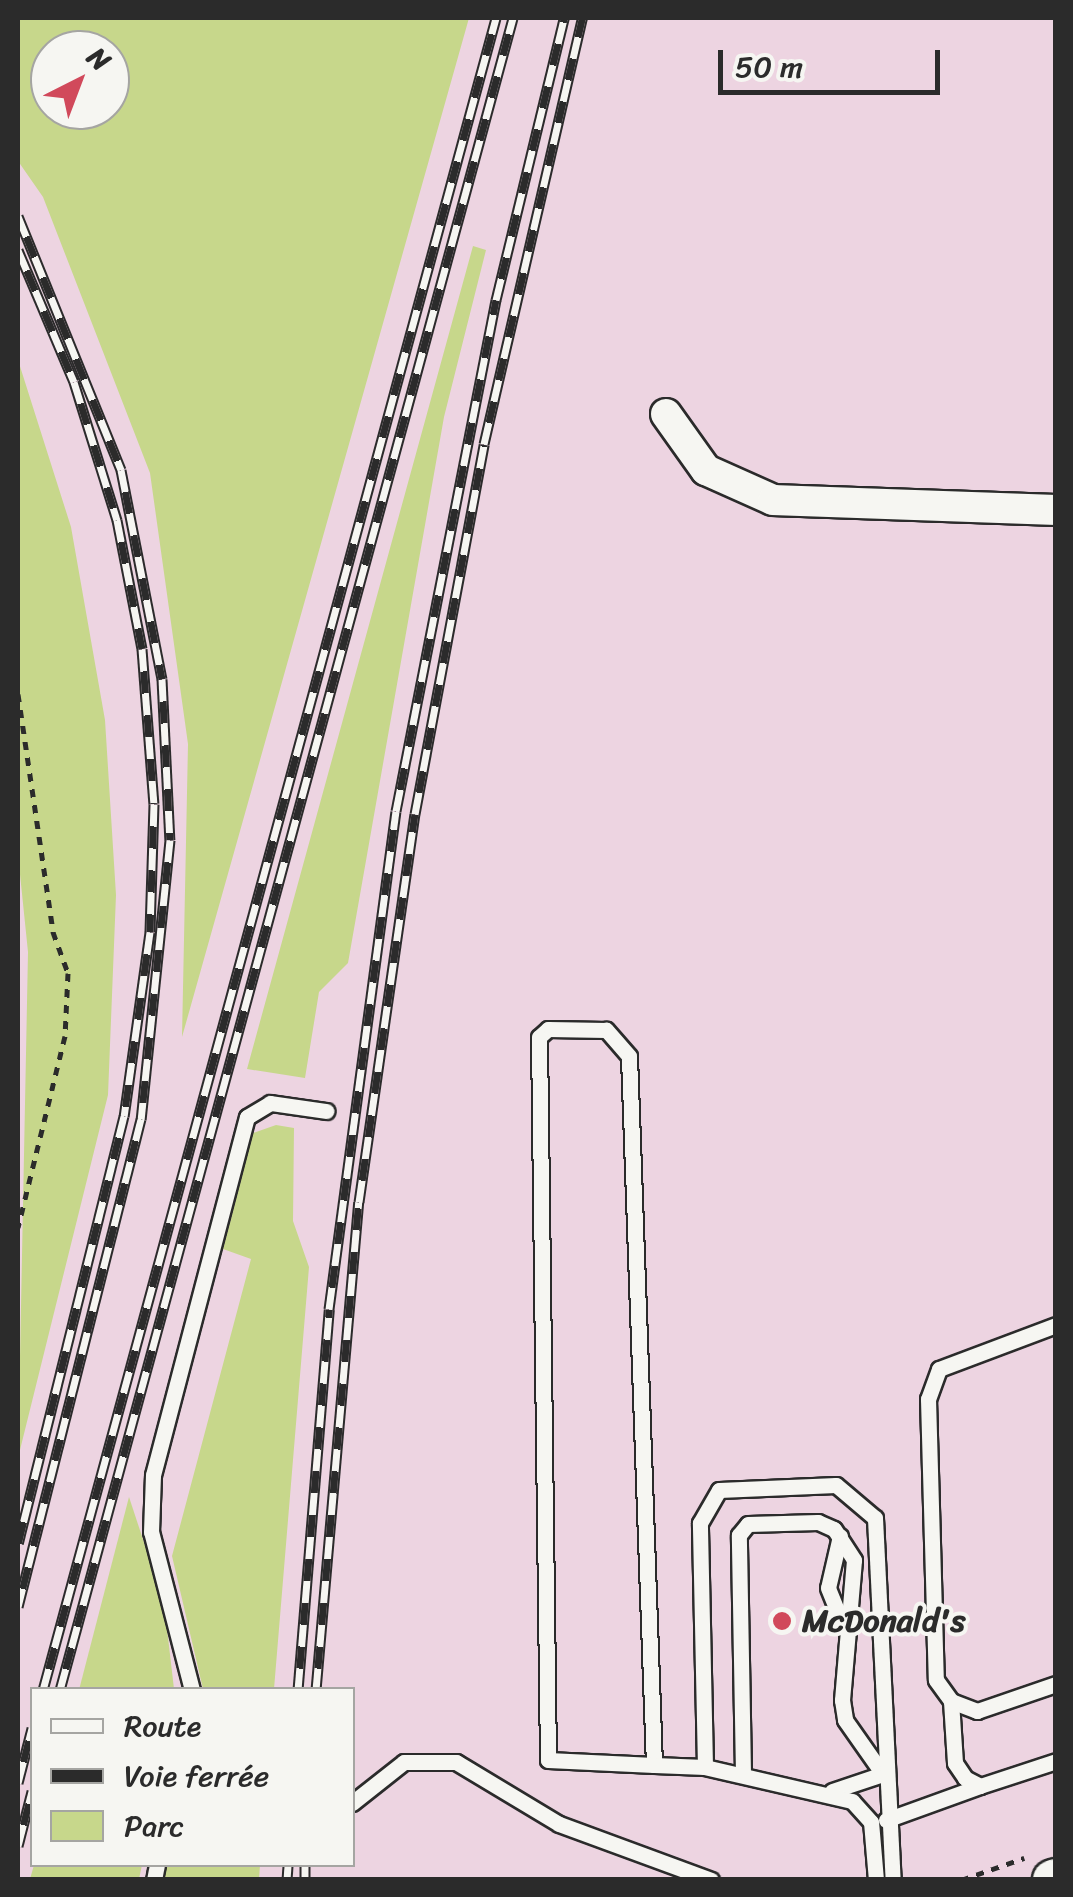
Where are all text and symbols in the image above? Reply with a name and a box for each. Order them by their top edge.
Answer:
north arrow [30,30,130,130]
scale bar [723,30,946,92]
text: N [75,34,123,84]
text: 50 m [735,40,803,94]
place label: McDonald's [802,1602,965,1640]
marker: McDonald's [771,1610,793,1632]
legend [30,1687,355,1867]
text: Route [124,1699,201,1753]
text: Voie ferrée [124,1749,269,1803]
text: Parc [124,1799,185,1853]

